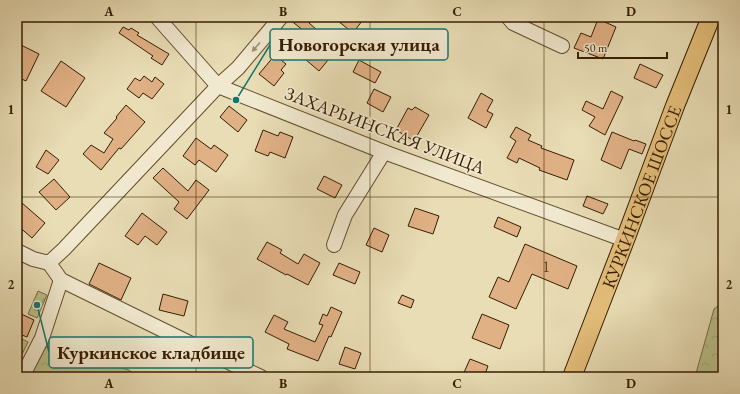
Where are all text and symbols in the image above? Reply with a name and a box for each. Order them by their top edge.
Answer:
text: A [103,3,114,20]
text: B [279,3,287,20]
text: C [452,3,462,20]
text: D [626,3,636,20]
callout: Новогорская улица [270,29,448,60]
text: Новогорская улица [278,32,440,57]
scale bar [578,34,667,60]
text: 50 m [584,40,608,56]
one-way arrow [252,42,261,52]
street label: ЗАХАРЬИНСКАЯ УЛИЦА [282,81,489,179]
text: 1 [8,101,15,118]
text: 1 [726,101,733,118]
street label: КУРКИНСКОЕ ШОССЕ [596,102,686,291]
house number: 1 [542,256,550,277]
text: 2 [8,276,15,293]
text: 2 [726,276,733,293]
callout: Куркинское кладбище [49,337,253,368]
text: Куркинское кладбище [57,340,245,365]
text: A [103,375,114,392]
text: B [279,375,287,392]
text: C [452,375,462,392]
text: D [626,375,636,392]

